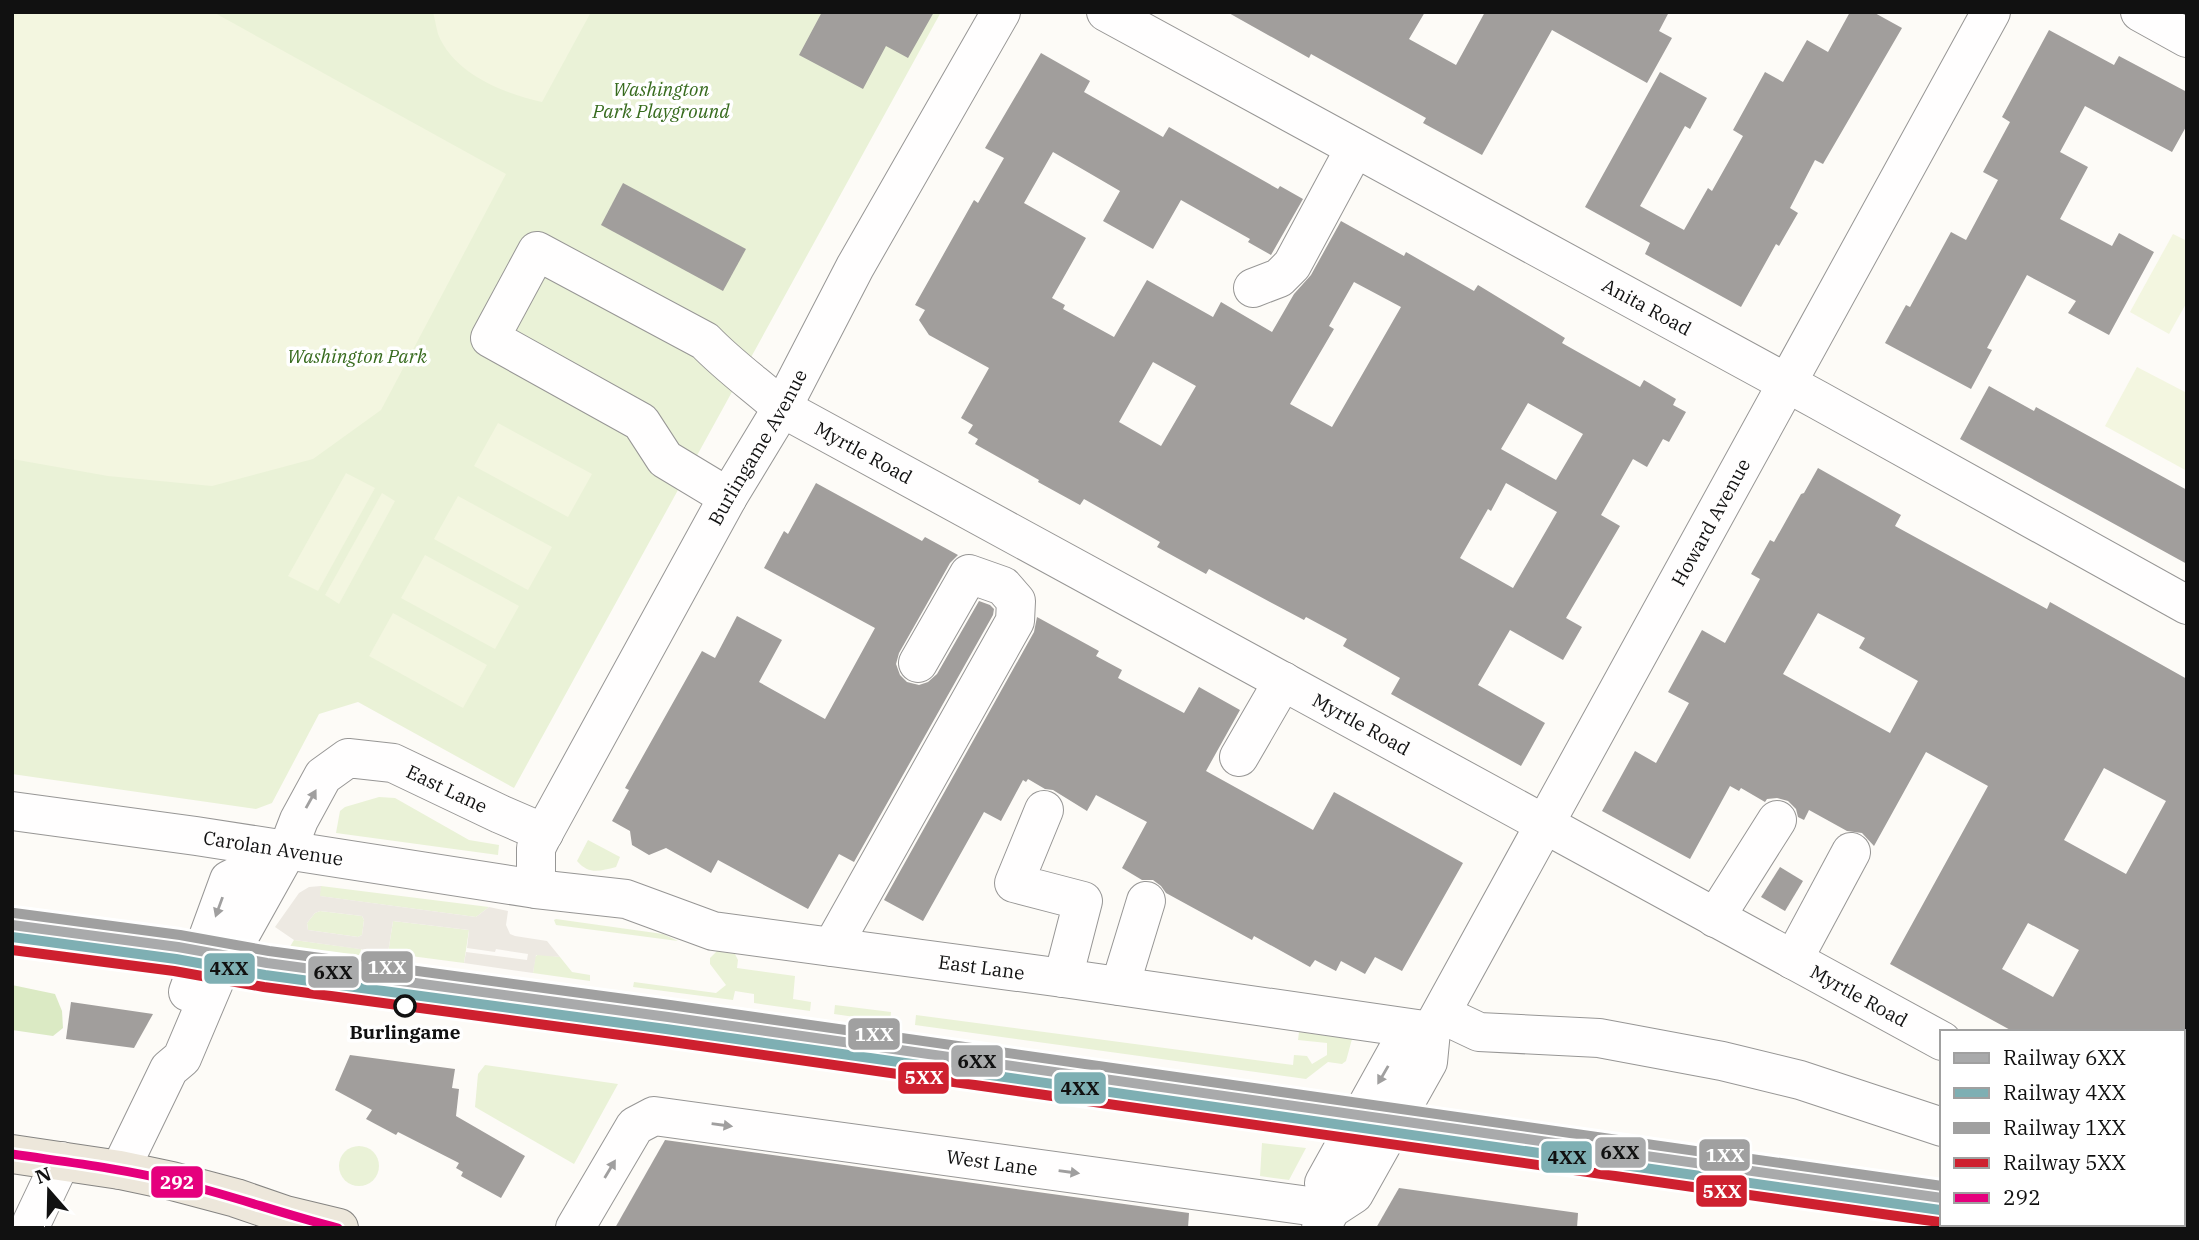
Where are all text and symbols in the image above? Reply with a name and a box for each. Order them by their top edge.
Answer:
park label: Washington Park Playground [591,77,730,123]
street label: Anita Road [1598,273,1696,341]
park label: Washington Park [287,344,428,368]
street label: Burlingame Avenue [703,365,812,530]
street label: Myrtle Road [811,416,917,489]
street label: Howard Avenue [1666,454,1755,590]
street label: Myrtle Road [1308,688,1414,760]
street label: East Lane [403,759,491,818]
one-way arrow [304,789,316,809]
street label: Carolan Avenue [202,825,345,871]
one-way arrow [213,896,224,917]
street label: East Lane [937,949,1026,985]
line badge: 1XX [360,950,414,984]
line badge: 4XX [203,952,256,985]
line badge: 6XX [307,955,360,989]
text: 1XX [367,955,407,979]
text: 4XX [209,956,249,980]
street label: Myrtle Road [1806,959,1912,1032]
text: 6XX [313,960,353,984]
marker: Burlingame [394,995,416,1017]
line badge: 1XX [847,1017,901,1051]
place label: Burlingame [350,1020,461,1044]
text: 1XX [854,1022,894,1046]
legend [1940,1030,2185,1226]
text: Railway 6XX [2003,1043,2126,1071]
line badge: 6XX [950,1044,1004,1078]
text: 6XX [957,1049,997,1073]
line badge: 5XX [897,1061,950,1095]
text: 5XX [904,1065,944,1089]
one-way arrow [1377,1066,1390,1085]
line badge: 4XX [1053,1071,1107,1105]
text: 4XX [1060,1076,1100,1100]
text: Railway 4XX [2003,1078,2126,1106]
text: Railway 1XX [2003,1113,2126,1141]
one-way arrow [711,1120,733,1131]
line badge: 6XX [1594,1136,1647,1169]
line badge: 1XX [1698,1138,1751,1172]
line badge: 4XX [1540,1140,1593,1174]
text: 6XX [1600,1140,1640,1164]
text: 1XX [1705,1143,1745,1167]
street label: West Lane [945,1144,1039,1181]
text: 4XX [1547,1145,1587,1169]
text: Railway 5XX [2003,1148,2126,1176]
north arrow [14,1156,84,1226]
one-way arrow [604,1159,616,1179]
text: N [32,1161,54,1189]
line badge: 292 [150,1165,204,1199]
one-way arrow [1058,1167,1080,1178]
text: 292 [160,1170,194,1194]
line badge: 5XX [1695,1174,1748,1208]
text: 5XX [1702,1179,1742,1203]
text: 292 [2003,1183,2041,1211]

